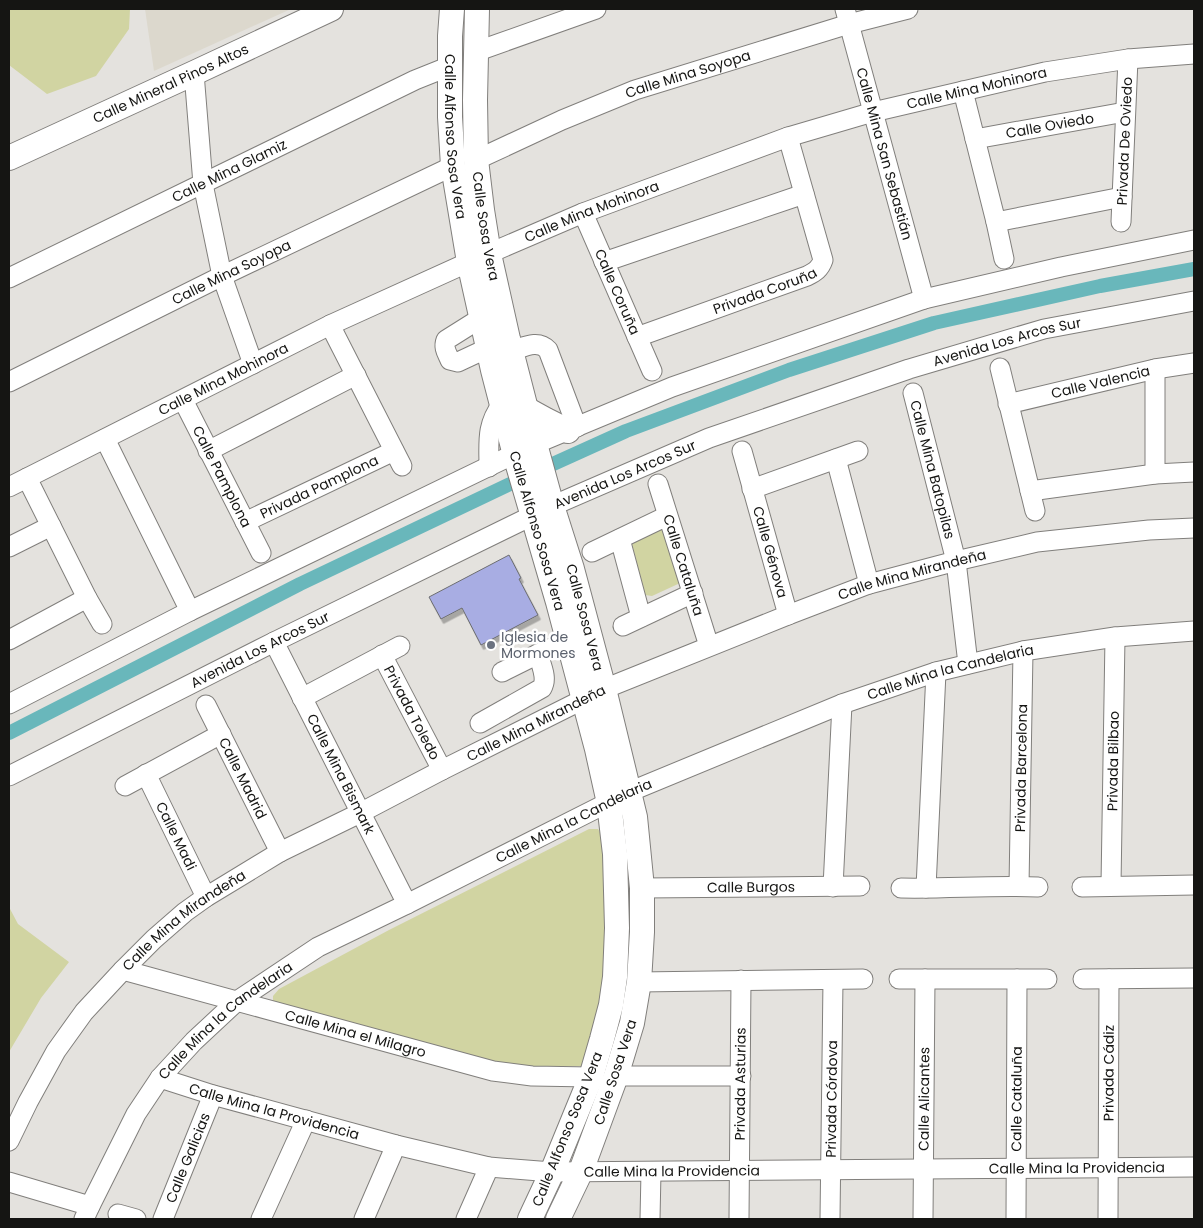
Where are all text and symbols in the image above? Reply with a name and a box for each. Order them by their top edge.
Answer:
street label: Calle Mineral Pinos Altos [90,39,252,128]
street label: Calle Mina Soyopa [622,45,753,103]
street label: Calle Alfonso Sosa Vera [440,54,472,221]
street label: Calle Mina Mohinora [905,62,1049,114]
street label: Calle Mina San Sebastián [851,65,917,242]
street label: Privada De Oviedo [1112,76,1137,206]
street label: Calle Oviedo [1004,108,1095,143]
street label: Calle Mina Glamiz [168,134,290,207]
street label: Calle Sosa Vera [467,171,505,283]
street label: Calle Mina Mohinora [521,176,662,247]
street label: Calle Mina Soyopa [168,235,294,309]
street label: Calle Coruña [590,246,645,338]
street label: Privada Coruña [710,262,821,319]
street label: Avenida Los Arcos Sur [931,312,1083,371]
street label: Calle Mina Mohinora [155,338,292,420]
street label: Calle Valencia [1049,361,1152,403]
street label: Calle Mina Batopilas [905,398,960,541]
street label: Calle Pamplona [188,422,256,531]
street label: Avenida Los Arcos Sur [551,435,699,514]
street label: Calle Alfonso Sosa Vera [504,449,570,613]
street label: Privada Pamplona [256,450,382,524]
street label: Calle Génova [748,504,793,600]
street label: Calle Cataluña [658,512,709,618]
street label: Calle Mina Mirandeña [835,544,988,605]
street label: Calle Sosa Vera [561,562,609,673]
street label: Avenida Los Arcos Sur [187,606,333,693]
place label: Iglesia de Mormones [501,627,576,663]
marker: Iglesia de Mormones [485,639,497,651]
street label: Calle Mina la Candelaria [864,640,1035,705]
street label: Privada Toledo [379,662,445,763]
street label: Calle Mina Mirandeña [463,680,609,766]
street label: Privada Barcelona [1010,704,1032,832]
street label: Calle Mina Bismark [302,710,380,839]
street label: Privada Bilbao [1102,711,1124,811]
street label: Calle Madrid [214,734,272,822]
street label: Calle Mina la Candelaria [492,774,655,868]
street label: Calle Madi [151,798,201,874]
street label: Calle Mina Mirandeña [118,865,250,975]
street label: Calle Burgos [707,877,795,897]
street label: Calle Mina la Candelaria [154,957,296,1084]
street label: Calle Mina el Milagro [283,1005,428,1062]
street label: Calle Sosa Vera [588,1017,642,1127]
street label: Privada Cádiz [1098,1025,1119,1121]
street label: Privada Asturias [730,1027,751,1141]
street label: Privada Córdova [821,1040,842,1158]
street label: Calle Cataluña [1006,1046,1027,1152]
street label: Calle Alicantes [914,1047,934,1151]
street label: Calle Alfonso Sosa Vera [527,1049,607,1209]
street label: Calle Mina la Providencia [186,1078,362,1145]
street label: Calle Galicias [161,1110,215,1206]
street label: Calle Mina la Providencia [989,1157,1165,1179]
street label: Calle Mina la Providencia [584,1160,760,1182]

